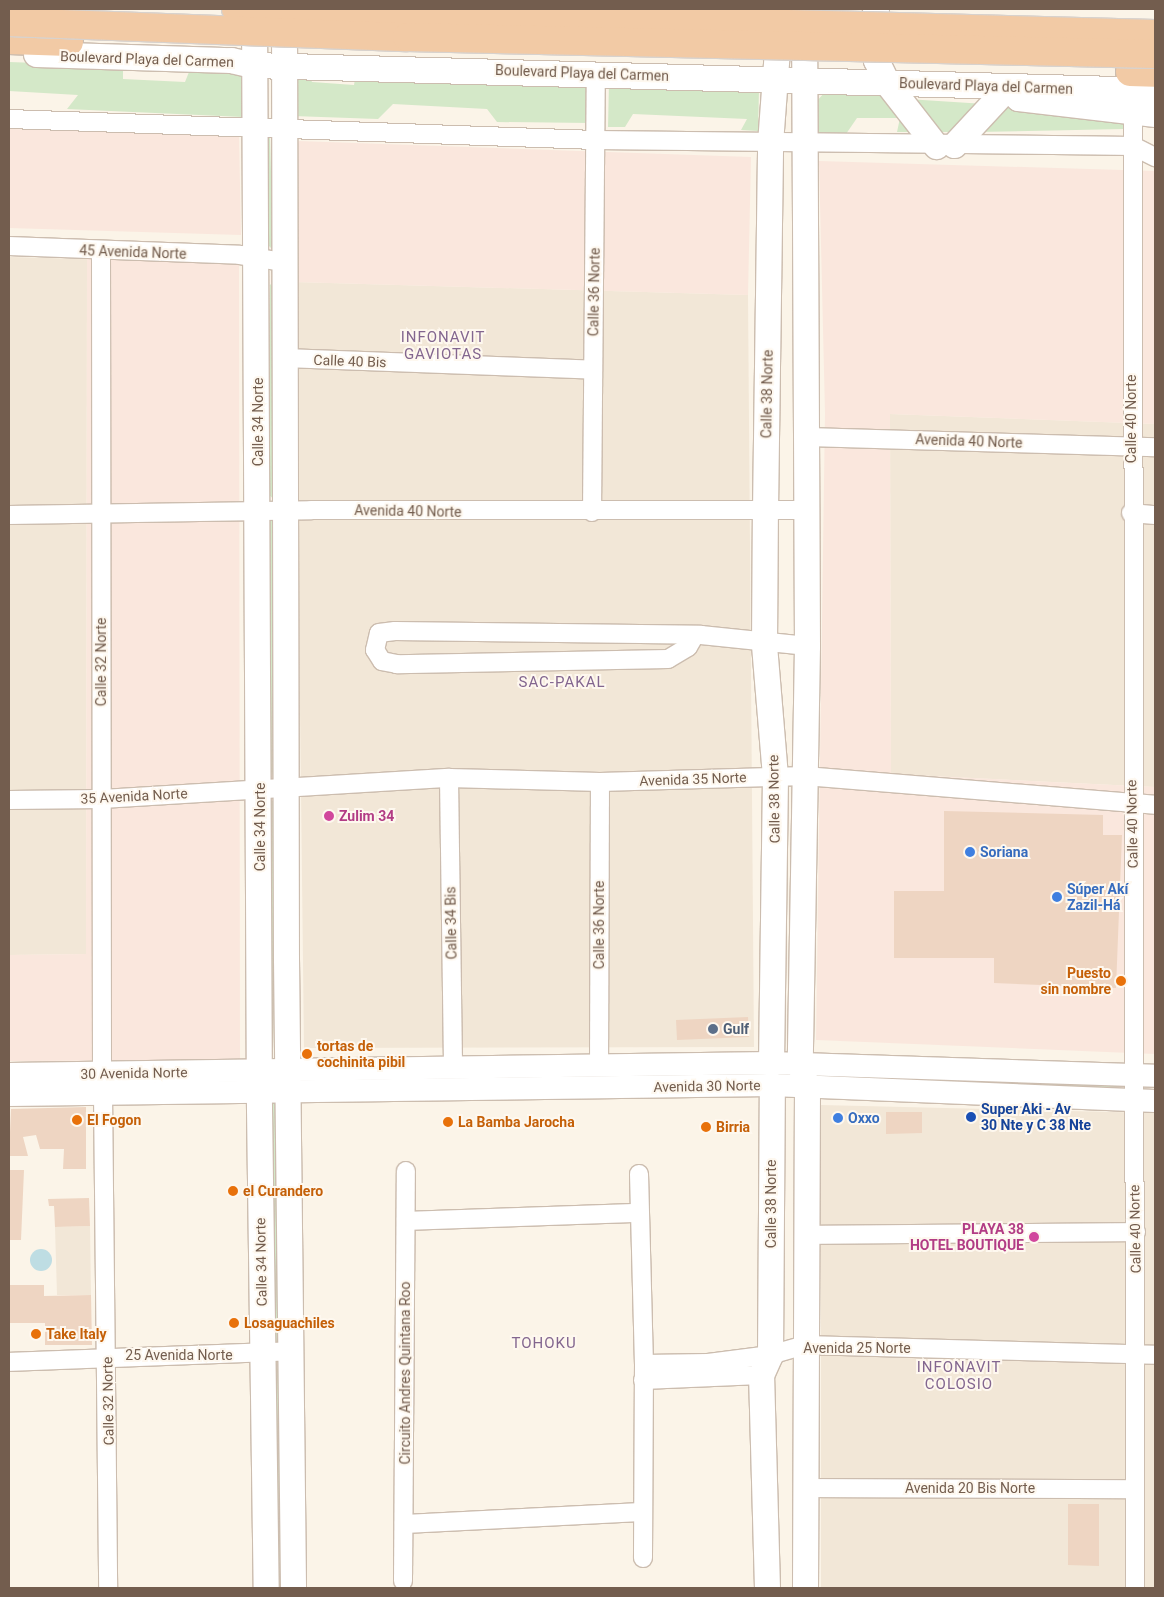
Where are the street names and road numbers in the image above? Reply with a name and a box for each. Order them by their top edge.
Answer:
street label: Boulevard Playa del Carmen [60,48,234,70]
street label: Boulevard Playa del Carmen [495,62,669,84]
street label: Boulevard Playa del Carmen [899,75,1073,97]
street label: 45 Avenida Norte [79,242,187,262]
street label: Calle 36 Norte [585,248,603,336]
street label: Calle 38 Norte [758,350,776,438]
street label: Calle 40 Bis [313,351,387,371]
street label: Calle 40 Norte [1123,375,1139,463]
street label: Calle 34 Norte [250,378,266,466]
street label: Avenida 40 Norte [915,431,1023,451]
street label: Avenida 40 Norte [354,502,462,520]
street label: Calle 32 Norte [93,618,109,706]
street label: Calle 38 Norte [765,755,783,843]
street label: Avenida 35 Norte [639,769,747,789]
street label: Calle 40 Norte [1123,780,1141,868]
street label: Calle 34 Norte [252,783,268,871]
street label: 35 Avenida Norte [80,785,188,807]
street label: Calle 36 Norte [591,881,607,969]
street label: Calle 34 Bis [442,886,460,960]
street label: 30 Avenida Norte [80,1064,188,1082]
street label: Avenida 30 Norte [653,1077,761,1095]
street label: Calle 38 Norte [763,1160,779,1248]
street label: Calle 40 Norte [1126,1185,1144,1273]
street label: Calle 34 Norte [252,1218,270,1306]
street label: Circuito Andres Quintana Roo [397,1281,413,1465]
street label: Avenida 25 Norte [803,1340,911,1356]
street label: 25 Avenida Norte [125,1347,233,1363]
street label: Calle 32 Norte [99,1357,117,1445]
street label: Avenida 20 Bis Norte [905,1480,1035,1496]

